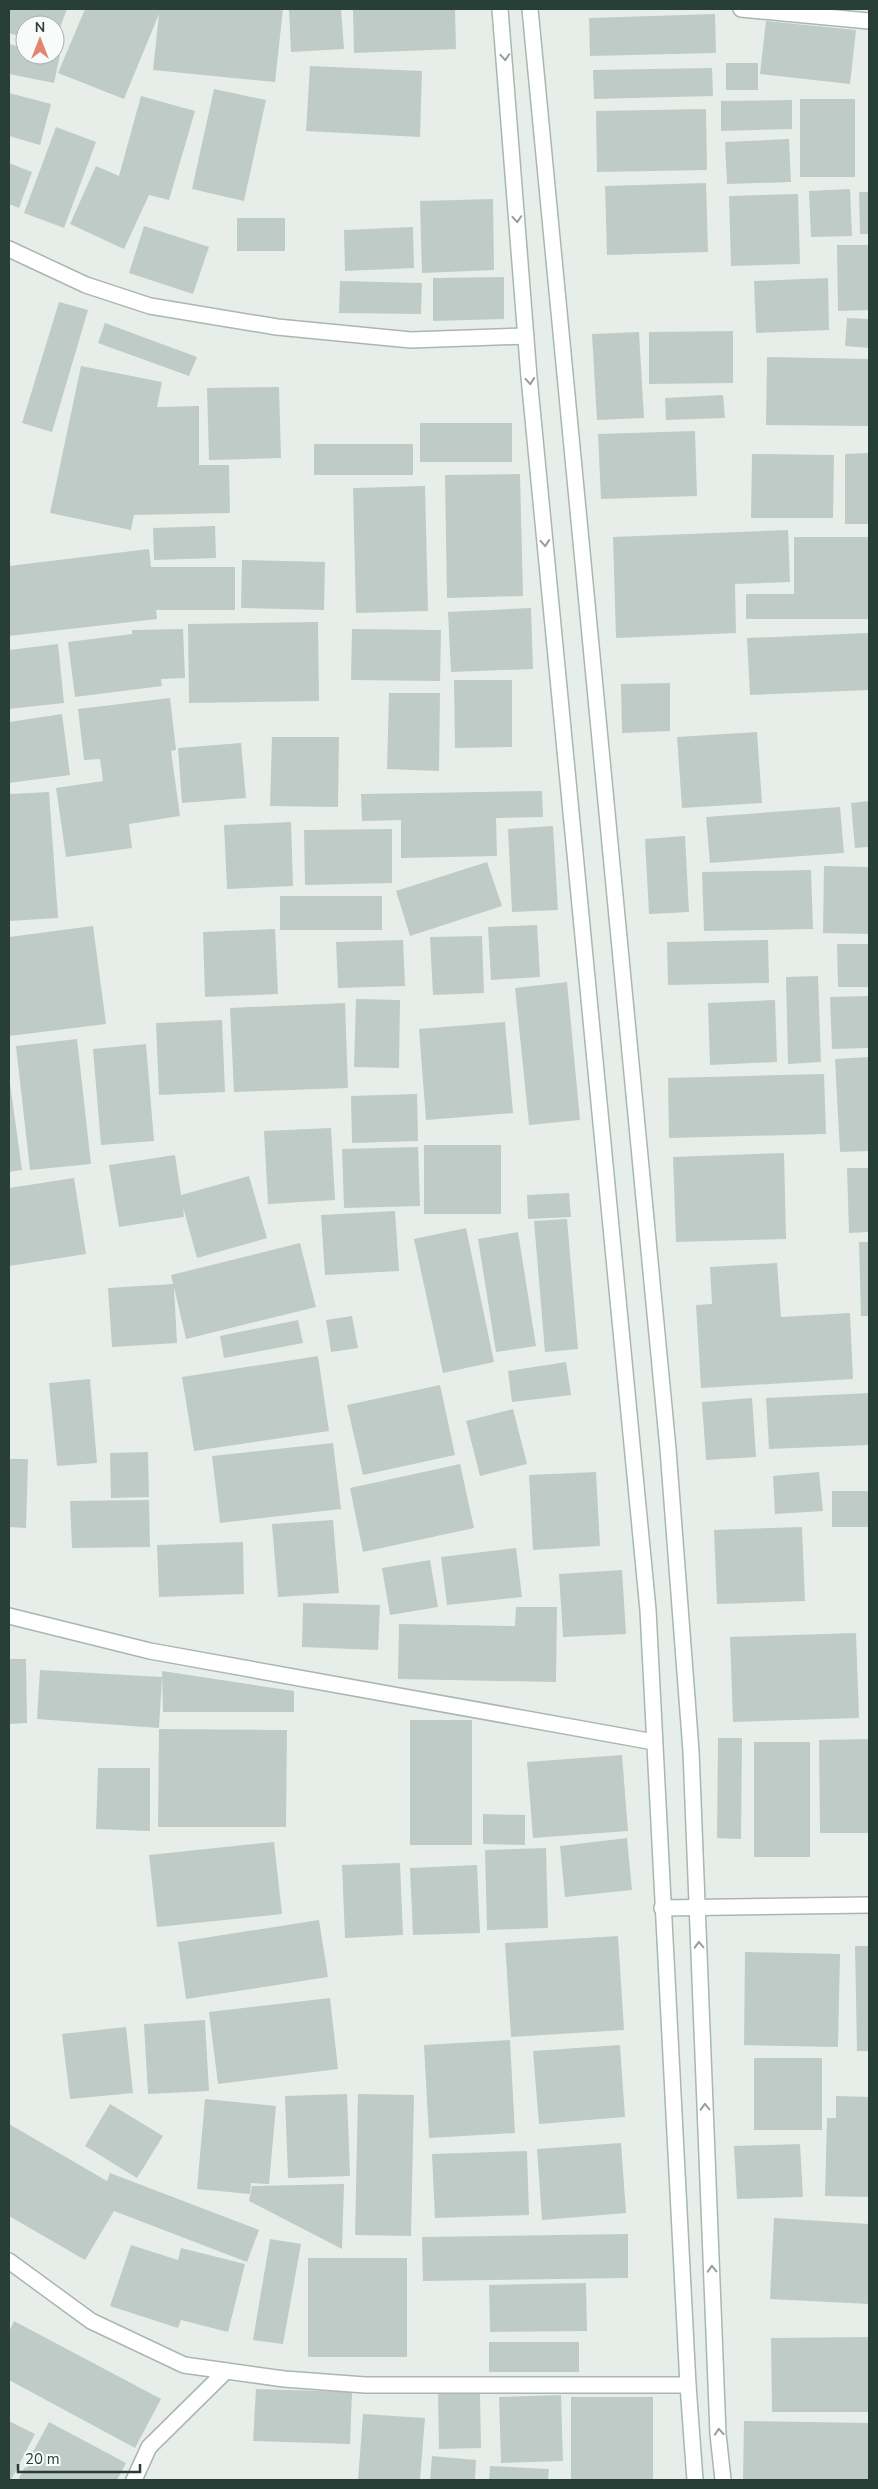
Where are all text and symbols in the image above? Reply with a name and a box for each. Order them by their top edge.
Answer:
north arrow [15,15,65,65]
text: N [35,18,45,37]
one-way arrow [499,54,510,62]
one-way arrow [511,216,522,224]
one-way arrow [524,378,535,386]
one-way arrow [539,539,550,547]
one-way arrow [694,1940,704,1948]
one-way arrow [700,2103,711,2111]
one-way arrow [707,2265,717,2273]
one-way arrow [713,2427,724,2435]
scale bar [18,2442,140,2474]
text: 20 m [25,2449,60,2469]

